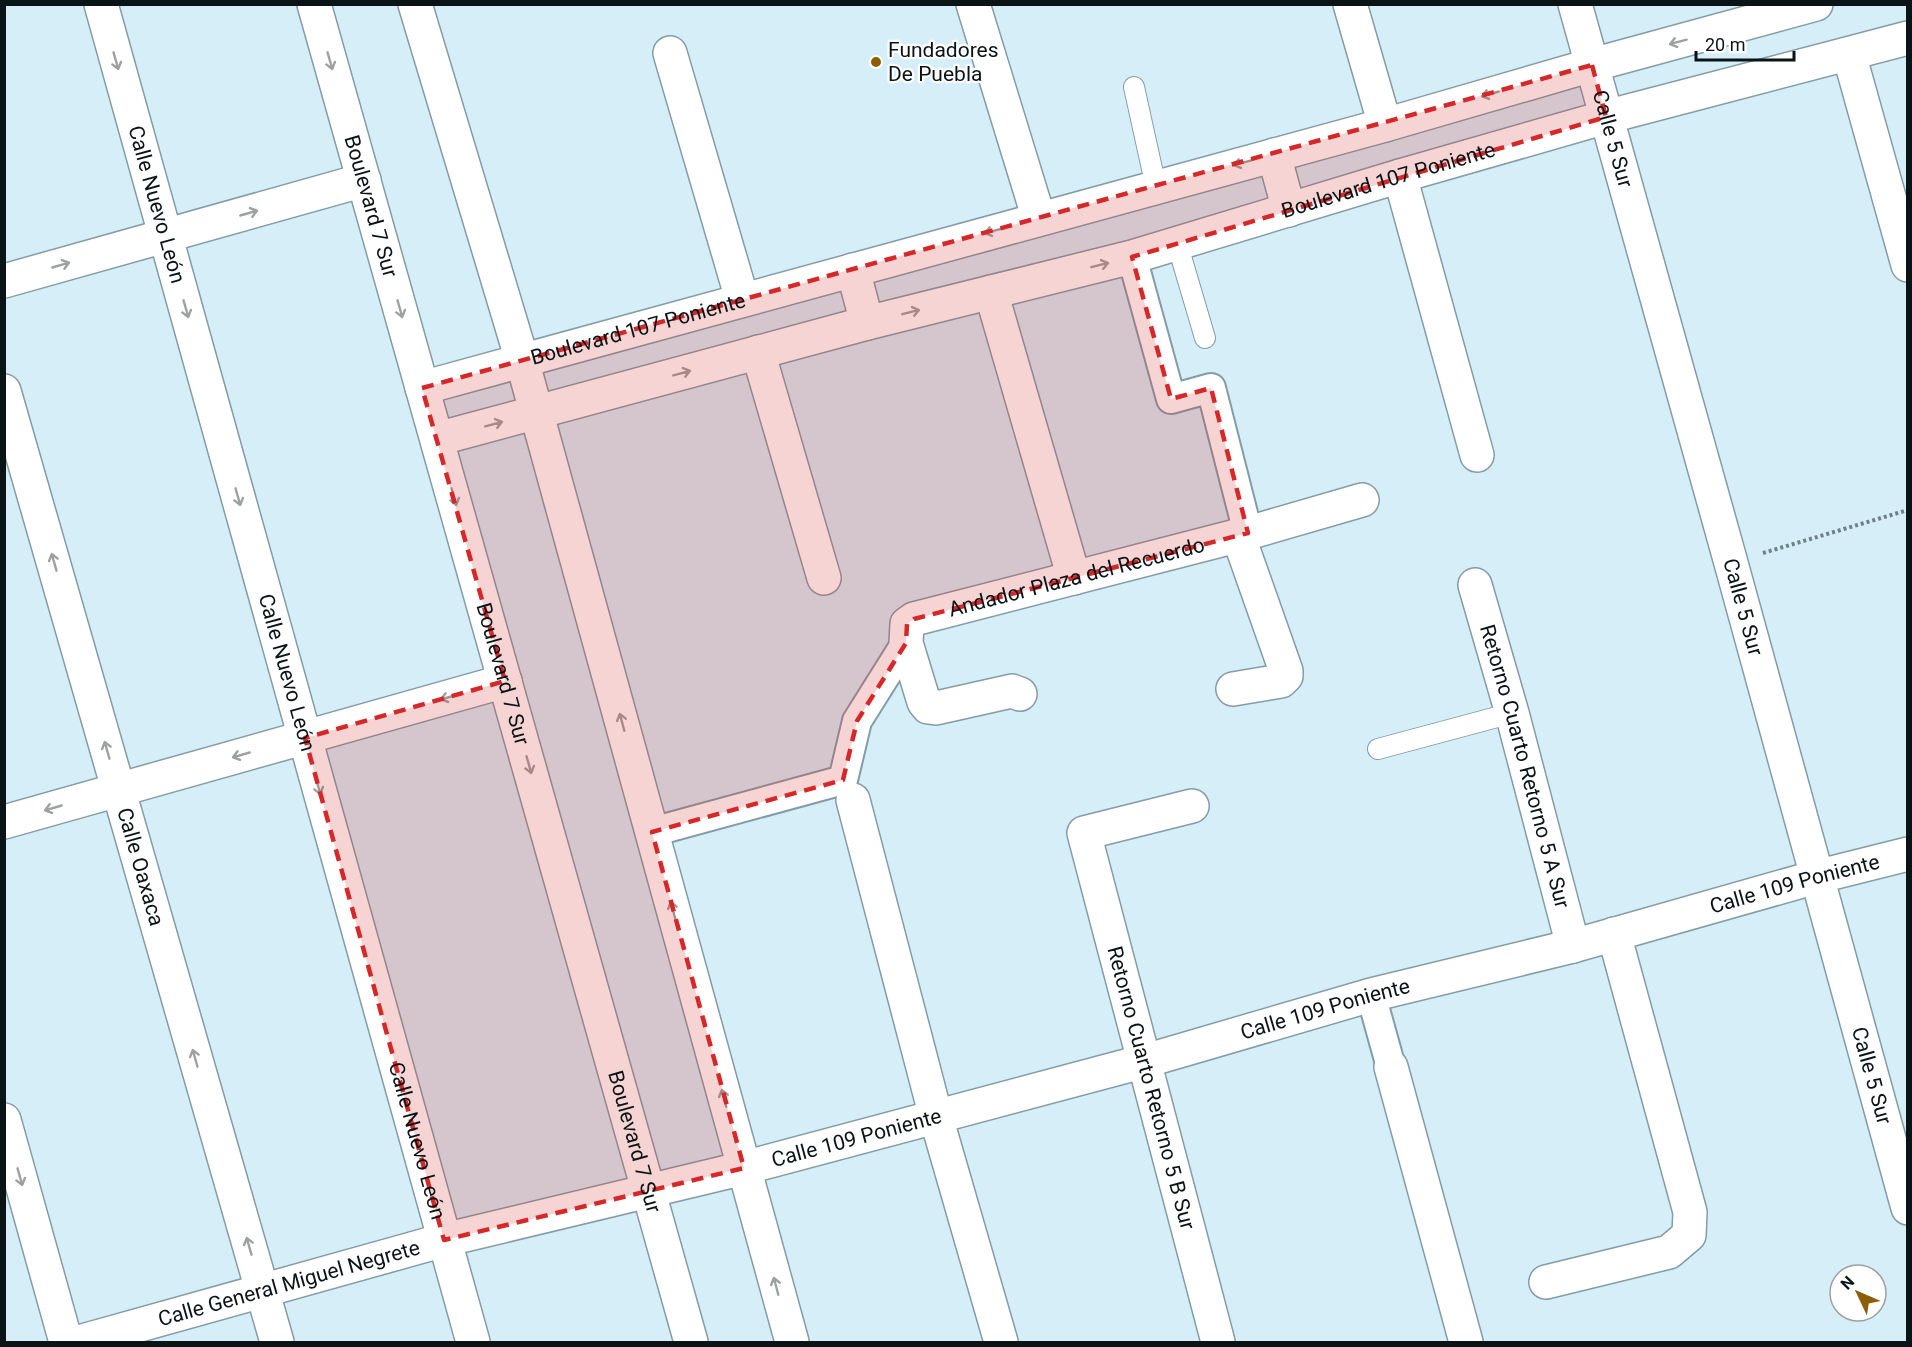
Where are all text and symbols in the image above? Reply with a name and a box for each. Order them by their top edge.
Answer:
scale bar [1696,24,1794,62]
text: 20 m [1705,34,1745,55]
one-way arrow [1669,37,1688,48]
place label: Fundadores De Puebla [888,38,999,86]
one-way arrow [111,51,123,70]
one-way arrow [325,51,336,70]
marker: Fundadores De Puebla [869,55,883,69]
street label: Calle 5 Sur [1588,88,1638,190]
one-way arrow [1481,89,1500,100]
street label: Calle Nuevo León [123,123,190,286]
street label: Boulevard 7 Sur [340,132,402,280]
street label: Boulevard 107 Poniente [1279,137,1498,223]
one-way arrow [1233,158,1252,170]
one-way arrow [239,206,258,218]
one-way arrow [984,226,1003,238]
one-way arrow [1090,258,1109,270]
one-way arrow [51,259,70,271]
street label: Boulevard 107 Poniente [528,288,748,370]
one-way arrow [395,299,406,318]
one-way arrow [180,300,192,319]
one-way arrow [901,305,920,317]
one-way arrow [672,366,691,378]
one-way arrow [484,418,503,429]
one-way arrow [233,487,244,506]
one-way arrow [448,487,460,506]
street label: Andador Plaza del Recuerdo [946,533,1207,622]
one-way arrow [47,553,59,572]
street label: Calle 5 Sur [1718,556,1768,658]
street label: Calle Nuevo León [254,591,320,754]
street label: Boulevard 7 Sur [471,600,534,748]
street label: Retorno Cuarto Retorno 5 A Sur [1475,622,1575,911]
one-way arrow [440,691,459,703]
one-way arrow [615,713,627,732]
one-way arrow [101,741,112,760]
one-way arrow [232,750,251,761]
one-way arrow [524,755,535,774]
one-way arrow [313,776,325,795]
one-way arrow [44,803,63,814]
street label: Calle Oaxaca [112,805,169,929]
street label: Calle 109 Poniente [1707,850,1882,919]
one-way arrow [667,901,679,920]
street label: Retorno Cuarto Retorno 5 B Sur [1102,944,1200,1232]
street label: Calle 109 Poniente [1238,974,1412,1044]
street label: Calle 5 Sur [1847,1024,1896,1127]
one-way arrow [189,1049,201,1068]
street label: Calle Nuevo León [384,1059,450,1222]
street label: Boulevard 7 Sur [603,1068,666,1215]
one-way arrow [718,1089,730,1108]
street label: Calle 109 Poniente [769,1104,944,1172]
one-way arrow [15,1167,26,1186]
street label: Calle General Miguel Negrete [155,1235,423,1331]
one-way arrow [243,1237,254,1256]
north arrow [1828,1263,1888,1323]
text: N [1837,1272,1858,1294]
one-way arrow [770,1277,781,1296]

